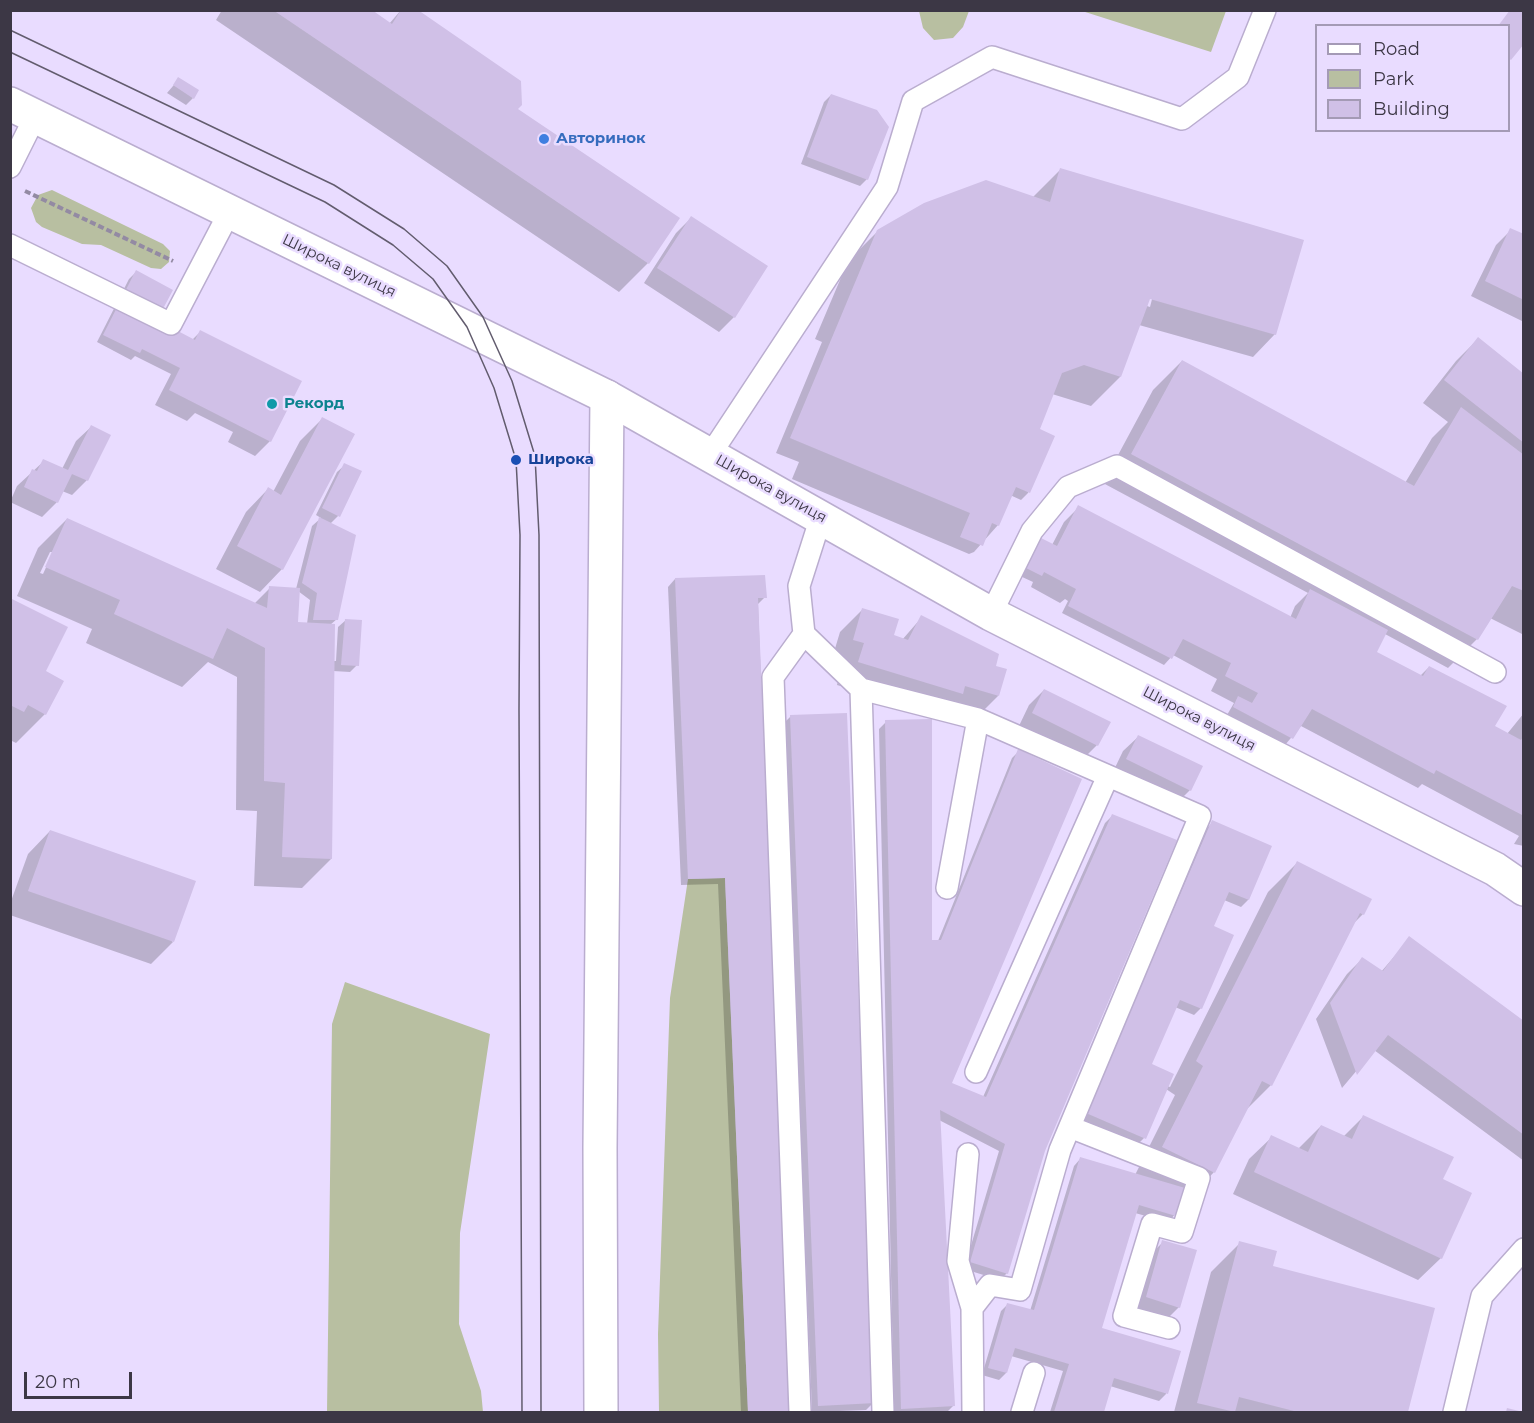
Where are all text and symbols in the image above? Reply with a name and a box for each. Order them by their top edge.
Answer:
legend [1315,24,1510,132]
text: Road [1373,38,1420,60]
text: Park [1373,68,1414,90]
text: Building [1373,98,1450,120]
place label: Авторинок [556,130,646,148]
marker: Авторинок [537,132,551,146]
street label: Широка вулиця [279,231,399,301]
place label: Рекорд [284,395,344,413]
marker: Рекорд [265,397,279,411]
place label: Широка [528,451,594,469]
street label: Широка вулиця [712,451,830,527]
marker: Широка [509,453,523,467]
street label: Широка вулиця [1140,683,1258,755]
scale bar [27,1360,135,1398]
text: 20 m [35,1371,81,1393]

